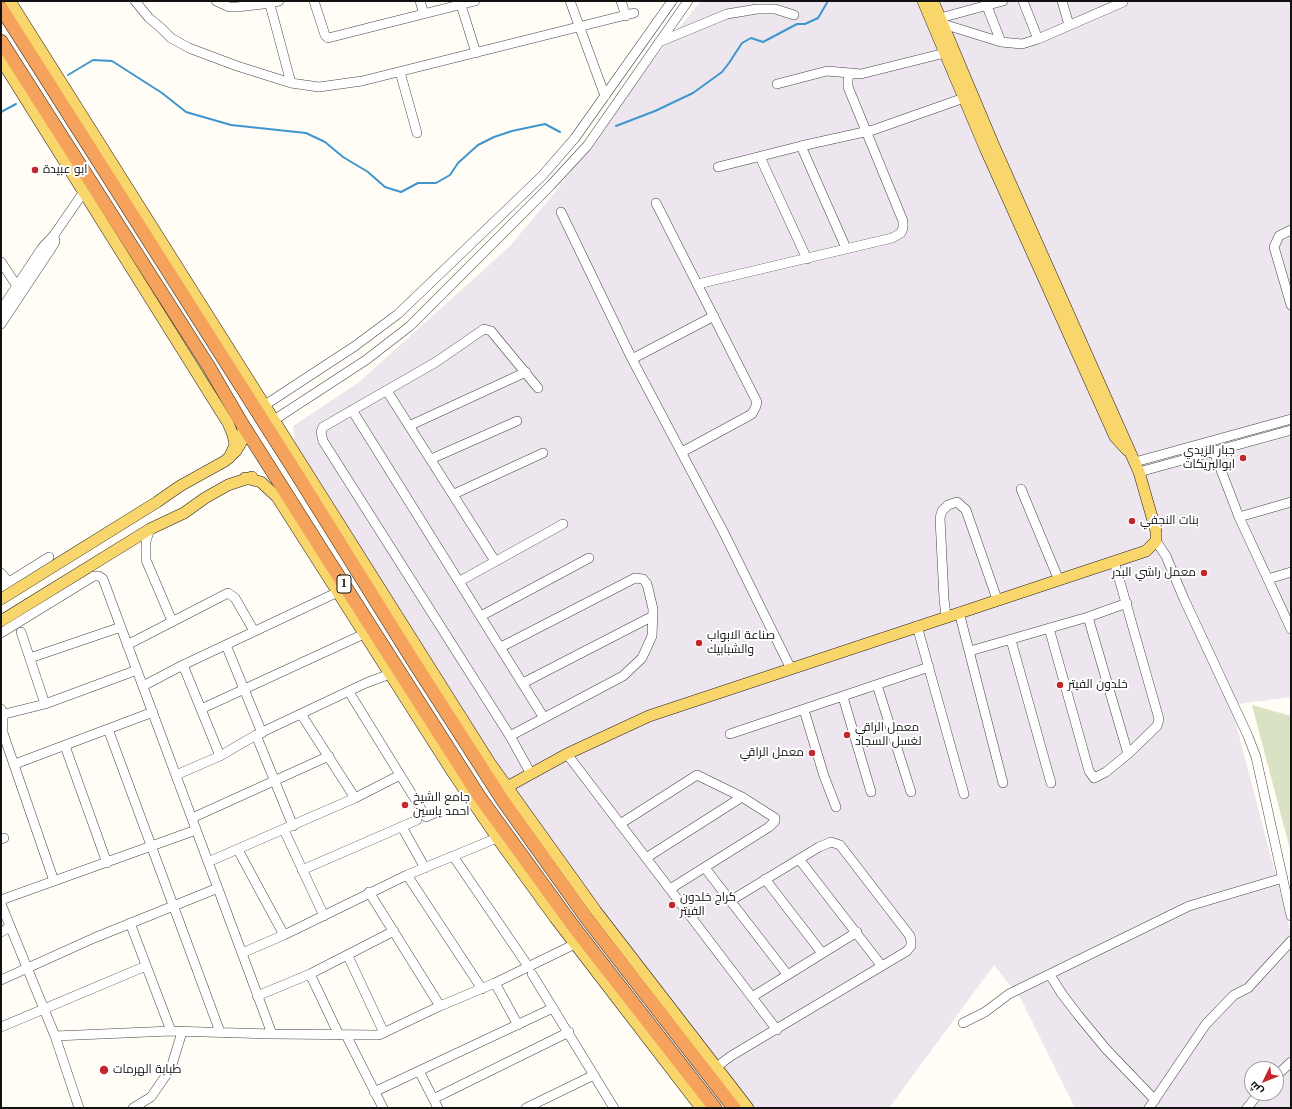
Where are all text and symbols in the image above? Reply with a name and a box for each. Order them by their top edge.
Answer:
place label: ابو عبيدة [43,163,87,177]
marker: ابو عبيدة [30,165,40,175]
place label: جبار الزيدي ابوالبريكات [1183,444,1235,472]
marker: جبار الزيدي ابوالبريكات [1238,453,1248,463]
place label: بنات النجفي [1140,514,1199,528]
marker: بنات النجفي [1127,516,1137,526]
place label: معمل راشي البدر [1112,566,1196,580]
marker: معمل راشي البدر [1199,568,1209,578]
road number: 1 [337,575,351,593]
place label: صناعة الابواب والشبابيك [707,629,775,657]
marker: صناعة الابواب والشبابيك [694,638,704,648]
place label: خلدون الفيتر [1068,678,1128,692]
marker: خلدون الفيتر [1055,680,1065,690]
place label: معمل الراقي لغسل السجاد [855,721,922,749]
marker: معمل الراقي لغسل السجاد [842,730,852,740]
place label: معمل الراقي [740,746,804,760]
marker: معمل الراقي [807,748,817,758]
place label: جامع الشيخ احمد ياسين [413,791,470,819]
marker: جامع الشيخ احمد ياسين [400,800,410,810]
place label: كراج خلدون الفيتر [680,891,736,919]
marker: كراج خلدون الفيتر [667,900,677,910]
north arrow [1244,1061,1284,1101]
place label: طبابة الهرمات [113,1063,181,1077]
marker: طبابة الهرمات [98,1064,110,1076]
text: ش [1246,1079,1266,1098]

